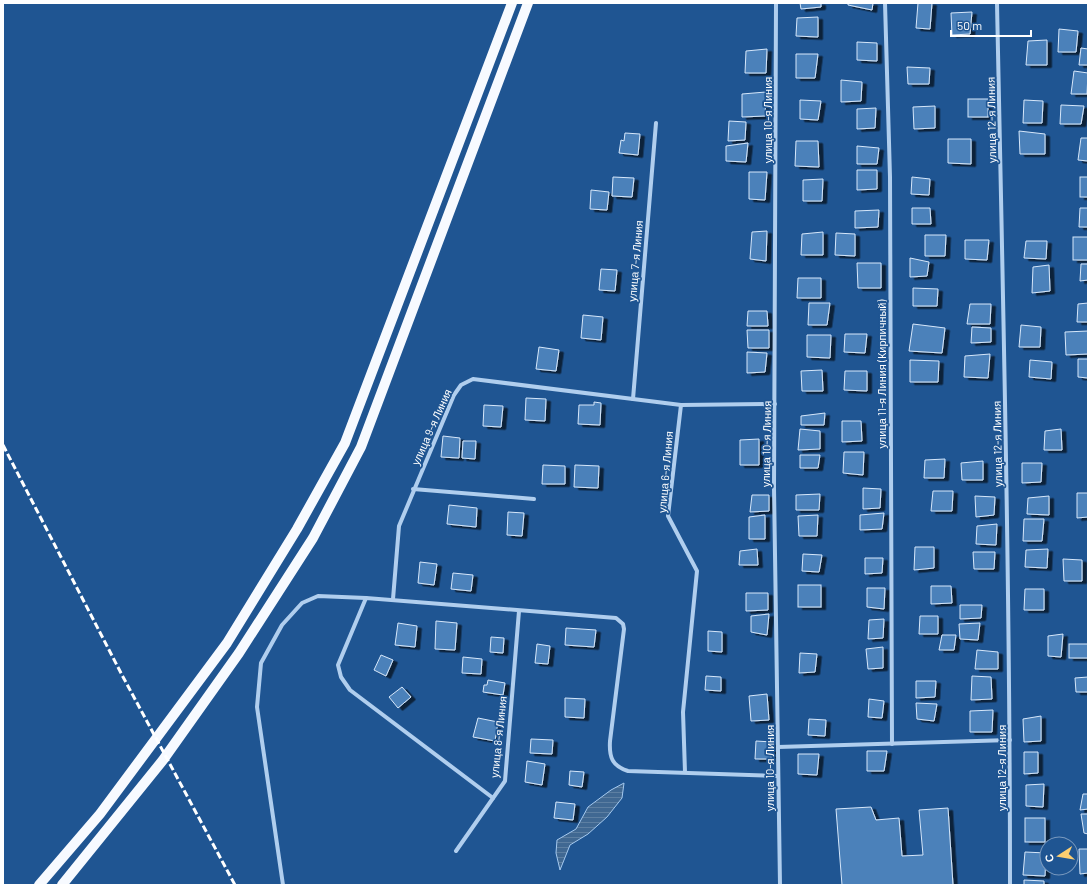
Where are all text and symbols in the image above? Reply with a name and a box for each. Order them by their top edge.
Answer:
scale bar [951,12,1031,38]
text: 50 m [957,18,982,32]
street label: улица 10-я Линия [761,77,774,163]
street label: улица 12-я Линия [984,77,998,163]
street label: улица 7-я Линия [625,220,645,302]
street label: улица 11-я Линия (Кирпичный) [875,299,888,448]
street label: улица 9-я Линия [408,387,454,467]
street label: улица 10-я Линия [759,401,773,487]
street label: улица 12-я Линия [990,401,1004,487]
street label: улица 6-я Линия [655,430,675,513]
street label: улица 8-я Линия [487,695,509,779]
street label: улица 10-я Линия [763,725,776,811]
street label: улица 12-я Линия [995,725,1008,811]
north arrow [1039,836,1079,876]
text: С [1042,853,1056,863]

